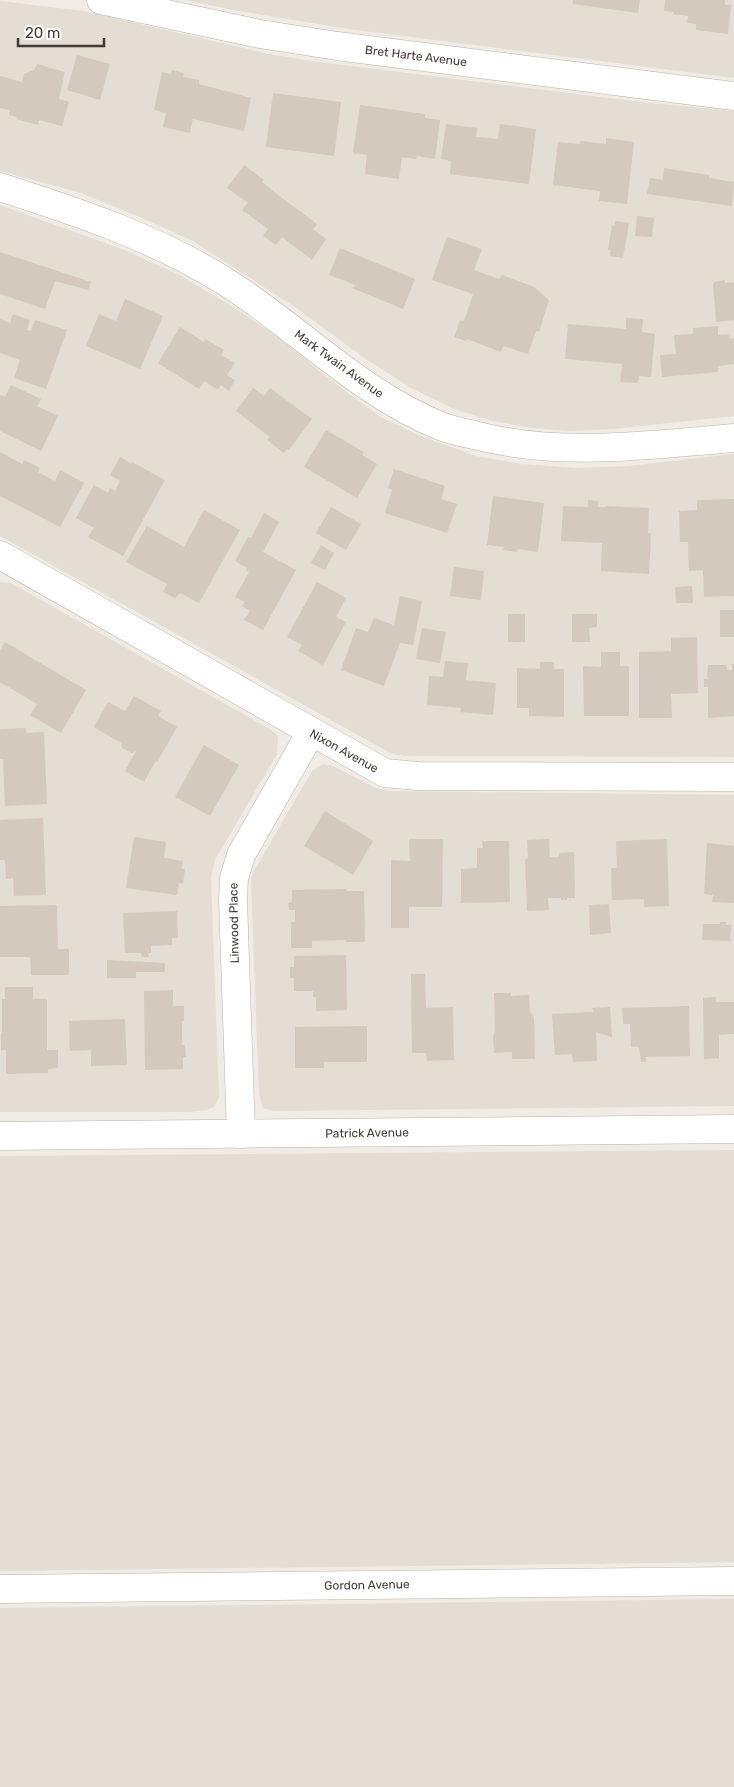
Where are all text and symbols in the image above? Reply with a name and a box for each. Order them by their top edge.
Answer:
scale bar [18,15,104,47]
text: 20 m [25,24,60,42]
street label: Bret Harte Avenue [364,43,468,69]
street label: Mark Twain Avenue [292,327,386,401]
street label: Nixon Avenue [307,726,381,776]
street label: Linwood Place [226,882,242,963]
street label: Patrick Avenue [325,1125,409,1141]
street label: Gordon Avenue [324,1577,410,1593]

